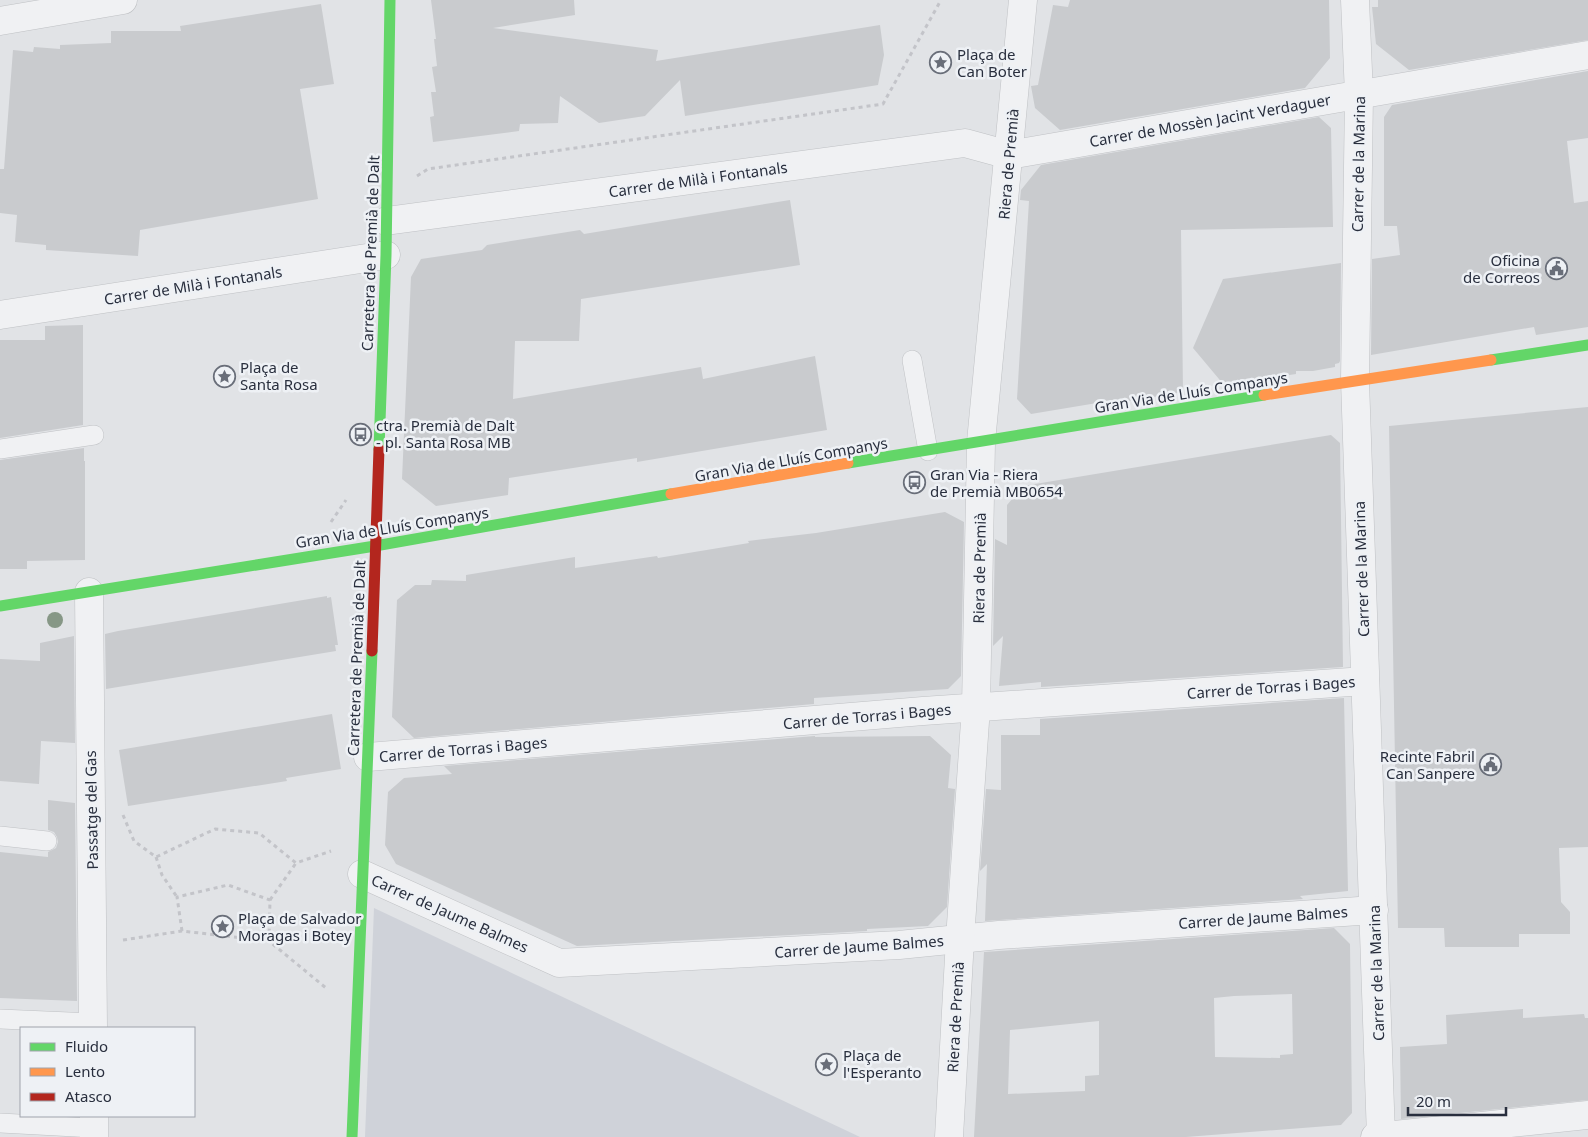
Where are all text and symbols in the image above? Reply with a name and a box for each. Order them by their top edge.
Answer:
place label: Plaça de Can Boter [957,44,1027,81]
place icon: Plaça de Can Boter [929,51,953,75]
street label: Carrer de Mossèn Jacint Verdaguer [1088,89,1332,151]
street label: Carrer de la Marina [1347,96,1369,232]
street label: Riera de Premià [993,108,1023,220]
street label: Carretera de Premià de Dalt [357,154,383,351]
street label: Carrer de Milà i Fontanals [607,157,789,201]
place label: Oficina de Correos [1463,250,1540,287]
public building icon: Oficina de Correos [1544,257,1568,281]
street label: Carrer de Milà i Fontanals [102,261,284,309]
place label: Plaça de Santa Rosa [240,357,318,394]
place icon: Plaça de Santa Rosa [212,364,236,388]
street label: Gran Via de Lluís Companys [1093,367,1289,417]
place label: ctra. Premià de Dalt - pl. Santa Rosa MB [376,415,515,452]
bus stop icon: ctra. Premià de Dalt - pl. Santa Rosa MB [348,422,372,446]
street label: Gran Via de Lluís Companys [693,432,889,486]
place label: Gran Via - Riera de Premià MB0654 [930,464,1063,501]
bus stop icon: Gran Via - Riera de Premià MB0654 [902,471,926,495]
street label: Carrer de la Marina [1349,501,1373,637]
street label: Gran Via de Lluís Companys [294,502,490,552]
street label: Riera de Premià [968,512,990,624]
street label: Carretera de Premià de Dalt [343,559,369,756]
street label: Carrer de Torras i Bages [1186,671,1356,703]
street label: Carrer de Torras i Bages [782,699,952,733]
street label: Carrer de Torras i Bages [378,732,548,766]
place label: Recinte Fabril Can Sanpere [1380,746,1475,783]
street label: Passatge del Gas [80,750,102,870]
public building icon: Recinte Fabril Can Sanpere [1479,753,1503,777]
street label: Carrer de Jaume Balmes [368,869,532,957]
street label: Carrer de Jaume Balmes [1178,901,1348,933]
street label: Carrer de la Marina [1364,905,1388,1041]
place label: Plaça de Salvador Moragas i Botey [238,908,362,945]
place icon: Plaça de Salvador Moragas i Botey [210,915,234,939]
street label: Carrer de Jaume Balmes [774,930,944,962]
street label: Riera de Premià [942,961,968,1073]
legend [20,1027,195,1117]
text: Fluido [65,1036,108,1056]
place label: Plaça de l'Esperanto [843,1045,922,1082]
place icon: Plaça de l'Esperanto [815,1052,839,1076]
text: Lento [65,1061,105,1081]
scale bar [1408,1084,1506,1116]
text: Atasco [65,1086,112,1106]
text: 20 m [1416,1091,1451,1111]

